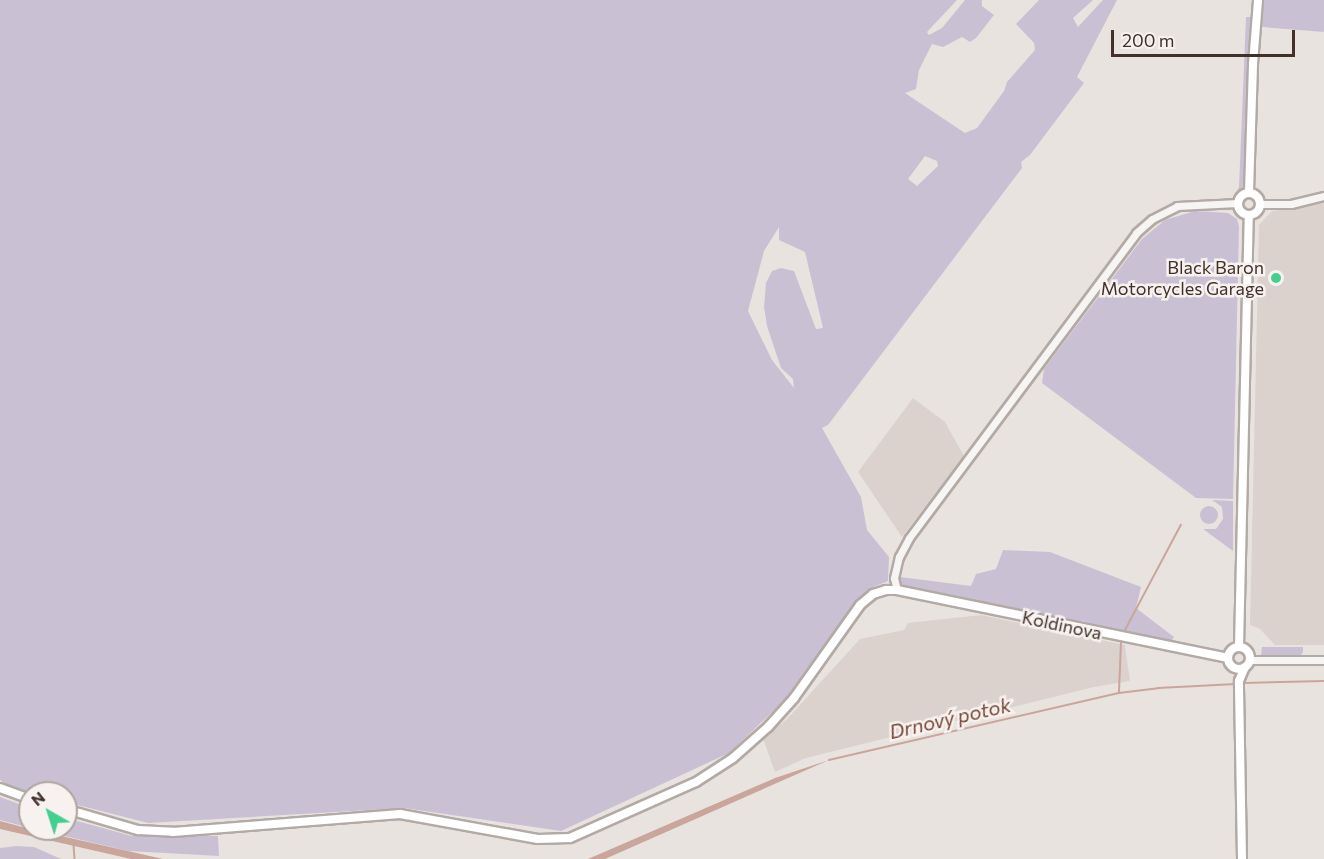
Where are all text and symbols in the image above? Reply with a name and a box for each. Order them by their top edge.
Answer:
scale bar [1114,18,1298,56]
text: 200 m [1122,29,1175,51]
place label: Black Baron Motorcycles Garage [1101,257,1264,300]
marker: Black Baron Motorcycles Garage [1269,271,1283,285]
street label: Koldinova [1020,606,1104,644]
water label: Drnový potok [887,692,1013,744]
north arrow [18,781,78,841]
text: N [27,787,48,809]

